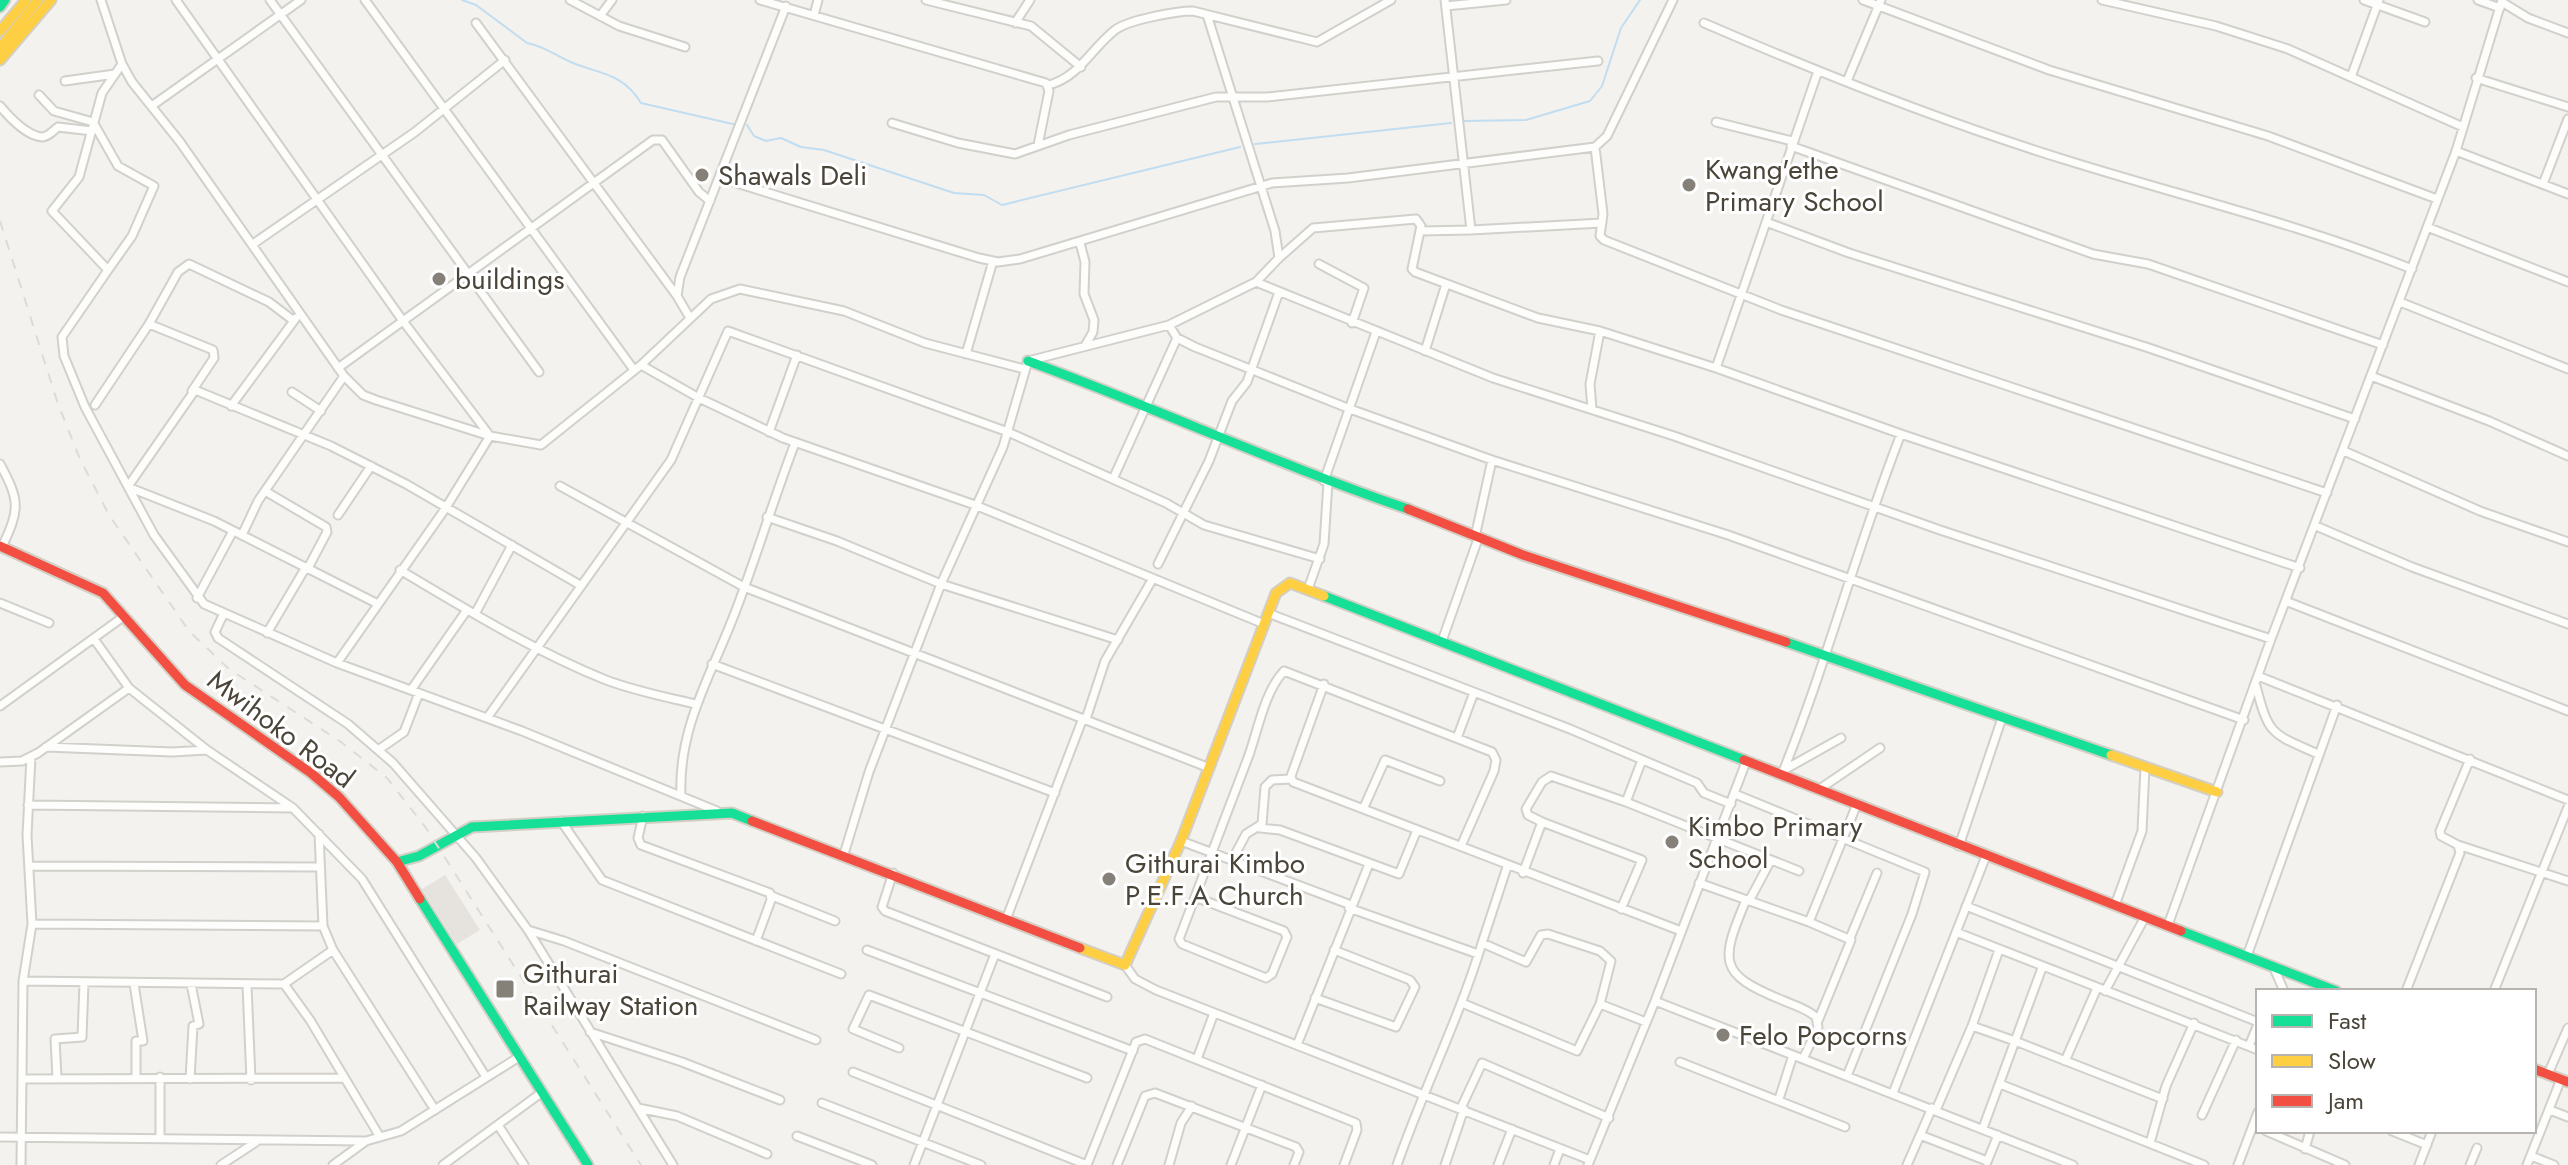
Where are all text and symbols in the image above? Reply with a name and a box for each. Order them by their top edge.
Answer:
place label: Kwang'ethe Primary School [1705,149,1884,222]
place label: Shawals Deli [718,155,867,196]
marker: Shawals Deli [693,166,711,184]
marker: Kwang'ethe Primary School [1680,176,1698,194]
place label: buildings [455,259,565,300]
marker: buildings [430,270,448,288]
street label: Mwihoko Road [199,660,363,798]
place label: Kimbo Primary School [1688,806,1863,879]
marker: Kimbo Primary School [1663,833,1681,851]
place label: Githurai Kimbo P.E.F.A Church [1125,843,1305,916]
marker: Githurai Kimbo P.E.F.A Church [1100,870,1118,888]
place label: Githurai Railway Station [523,953,698,1026]
marker: Githurai Railway Station [494,978,516,1000]
legend [2256,989,2536,1133]
text: Fast [2328,1003,2366,1038]
place label: Felo Popcorns [1739,1015,1907,1056]
marker: Felo Popcorns [1714,1026,1732,1044]
text: Slow [2328,1043,2376,1078]
text: Jam [2325,1083,2364,1118]

